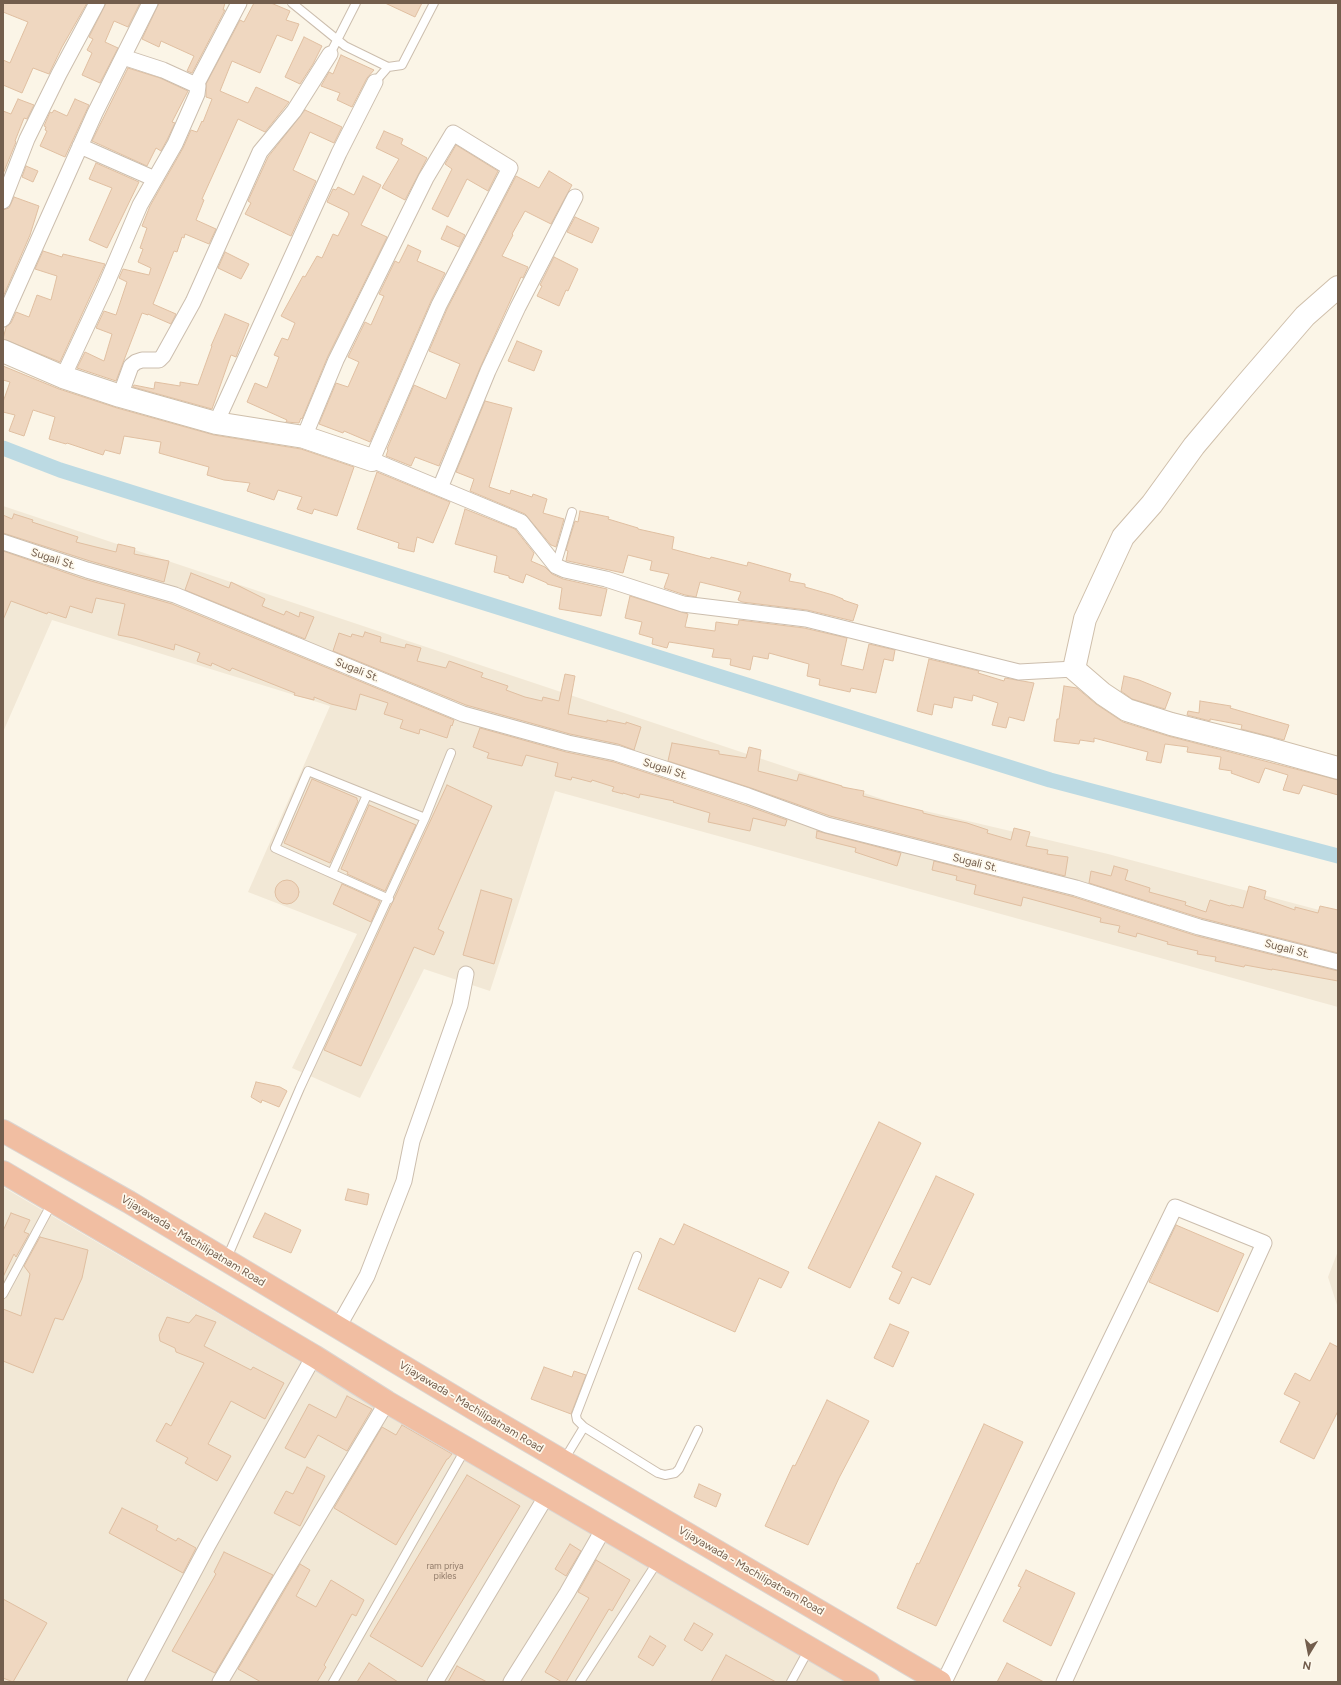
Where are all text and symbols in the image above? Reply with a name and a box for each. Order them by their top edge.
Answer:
street label: Sugali St. [29,546,77,572]
street label: Sugali St. [333,655,381,685]
street label: Sugali St. [641,756,689,782]
street label: Sugali St. [951,851,999,875]
street label: Sugali St. [1263,937,1311,961]
street label: Vijayawada - Machilipatnam Road [118,1193,268,1289]
street label: Vijayawada - Machilipatnam Road [396,1359,546,1455]
street label: Vijayawada - Machilipatnam Road [676,1524,826,1618]
house number: ram priya pikles [426,1561,464,1582]
north arrow [1289,1633,1329,1673]
text: N [1302,1658,1312,1672]

